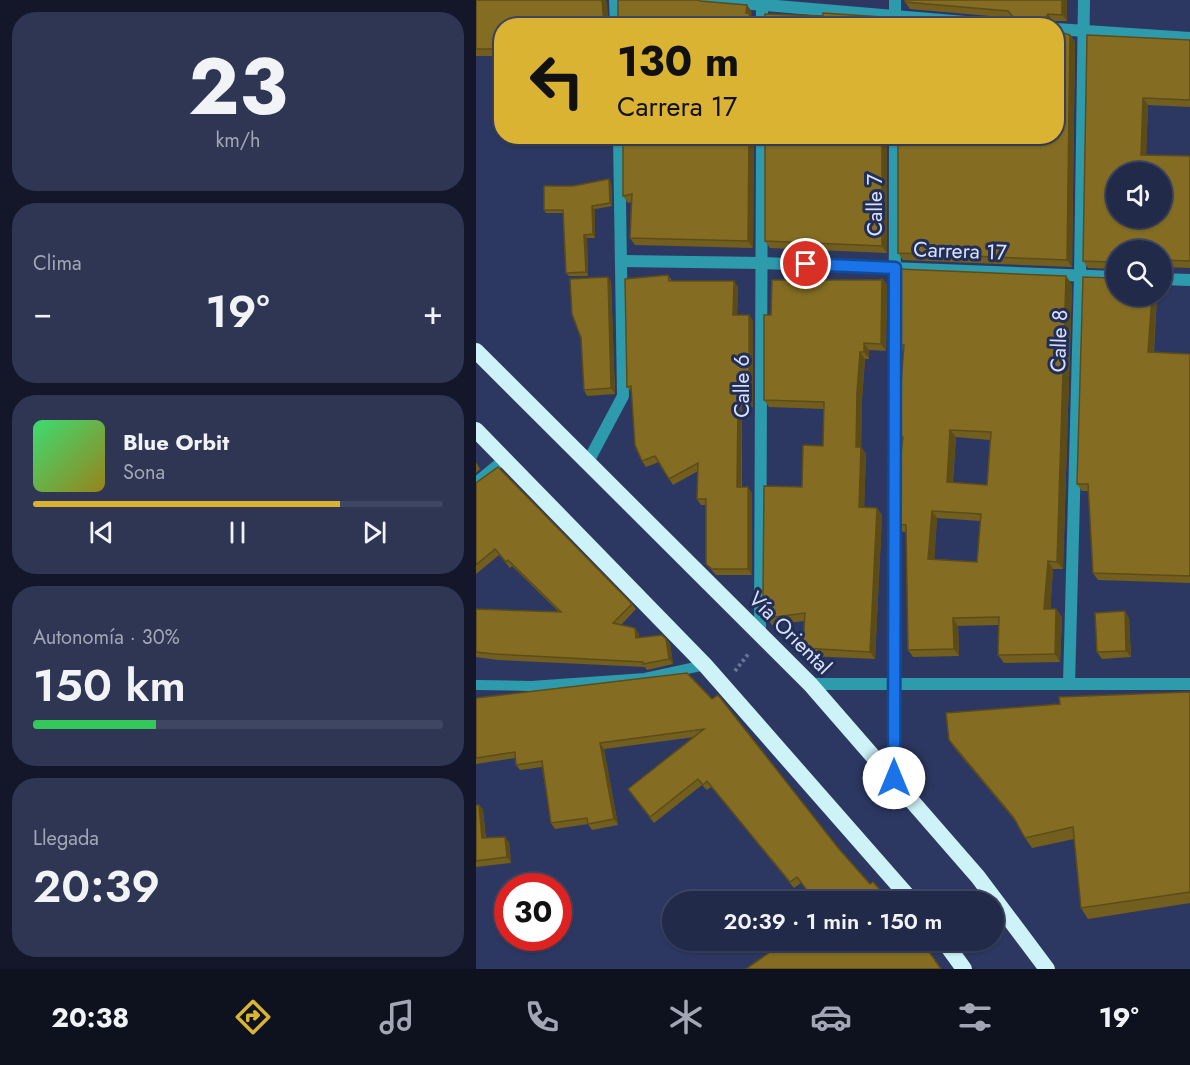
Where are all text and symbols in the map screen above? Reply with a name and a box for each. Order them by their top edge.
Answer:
text: 23 [188,31,288,143]
text: 130 m [617,31,739,92]
icon: left [518,42,596,120]
text: Carrera 17 [617,87,737,126]
text: km/h [215,126,261,155]
map controls [1106,162,1172,306]
button: sound [1106,162,1172,228]
street label: Calle 7 [860,174,890,236]
street label: Carrera 17 [913,234,1007,268]
pin [780,238,831,289]
button: search [1106,240,1172,306]
icon: arrive [789,247,822,280]
text: Clima [33,249,82,278]
text: 19° [206,279,270,344]
text: − [33,289,52,336]
text: + [423,289,443,336]
street label: Calle 8 [1043,309,1075,373]
street label: Calle 6 [727,354,757,418]
text: Blue Orbit [123,426,229,458]
text: Sona [123,458,165,487]
icon: previous [85,516,118,549]
icon: pause [221,516,254,549]
icon: next [358,516,391,549]
street label: Vía Oriental [742,585,838,681]
text: Autonomía · 30% [33,623,180,652]
text: 150 km [33,653,186,718]
position arrow [862,746,926,810]
text: Llegada [33,824,99,853]
text: 20:39 [33,854,160,919]
speed limit sign: 30 [494,873,572,951]
text: 20:39 · 1 min · 150 m [724,905,942,937]
icon: directions [232,996,274,1038]
icon: music [376,996,418,1038]
icon: phone [521,996,563,1038]
icon: climate [665,996,707,1038]
icon: car [810,996,852,1038]
icon: filters [954,996,996,1038]
text: 20:38 [51,998,129,1037]
text: 19° [1099,998,1139,1037]

